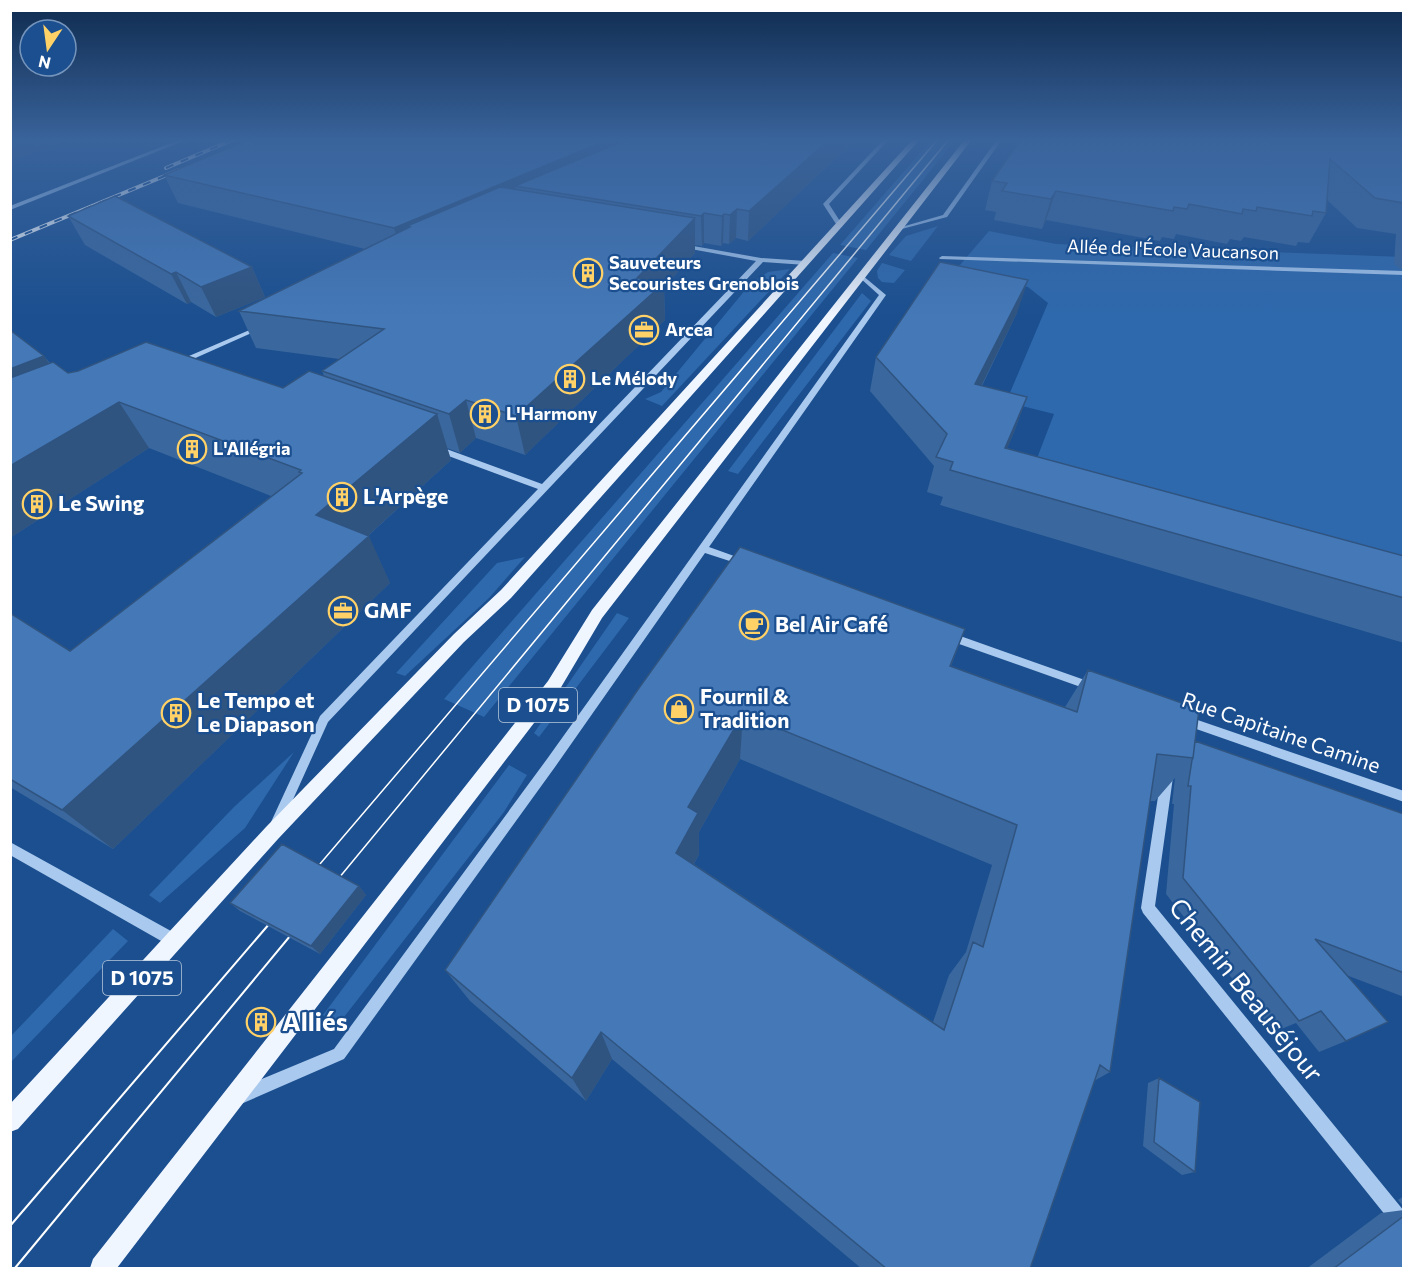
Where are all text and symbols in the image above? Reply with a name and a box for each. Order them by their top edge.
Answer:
north arrow [18,18,78,78]
text: N [37,52,52,74]
street label: Allée de l'École Vaucanson [1067,234,1279,264]
place label: Sauveteurs Secouristes Grenoblois [609,251,799,294]
building icon: Sauveteurs Secouristes Grenoblois [572,257,604,289]
office icon: Arcea [628,314,660,346]
place label: Arcea [665,318,713,340]
building icon: Le Mélody [554,363,586,395]
place label: Le Mélody [591,367,677,389]
building icon: L'Harmony [469,398,501,430]
place label: L'Harmony [506,402,598,424]
building icon: L'Allégria [176,433,208,465]
place label: L'Allégria [213,437,290,459]
building icon: L'Arpège [326,481,358,513]
place label: L'Arpège [363,483,448,508]
building icon: Le Swing [21,488,53,520]
place label: Le Swing [58,490,145,515]
office icon: GMF [327,595,359,627]
place label: GMF [364,597,412,622]
cafe icon: Bel Air Café [738,609,770,641]
place label: Bel Air Café [775,611,888,636]
place label: Fournil & Tradition [700,683,789,732]
street label: Rue Capitaine Camine [1179,686,1384,777]
place label: Le Tempo et Le Diapason [197,687,315,736]
road number: D 1075 [499,688,577,722]
shop icon: Fournil & Tradition [663,693,695,725]
building icon: Le Tempo et Le Diapason [160,697,192,729]
street label: Chemin Beauséjour [1164,891,1331,1087]
road number: D 1075 [103,961,181,995]
place label: Alliés [282,1005,348,1036]
building icon: Alliés [245,1006,277,1038]

